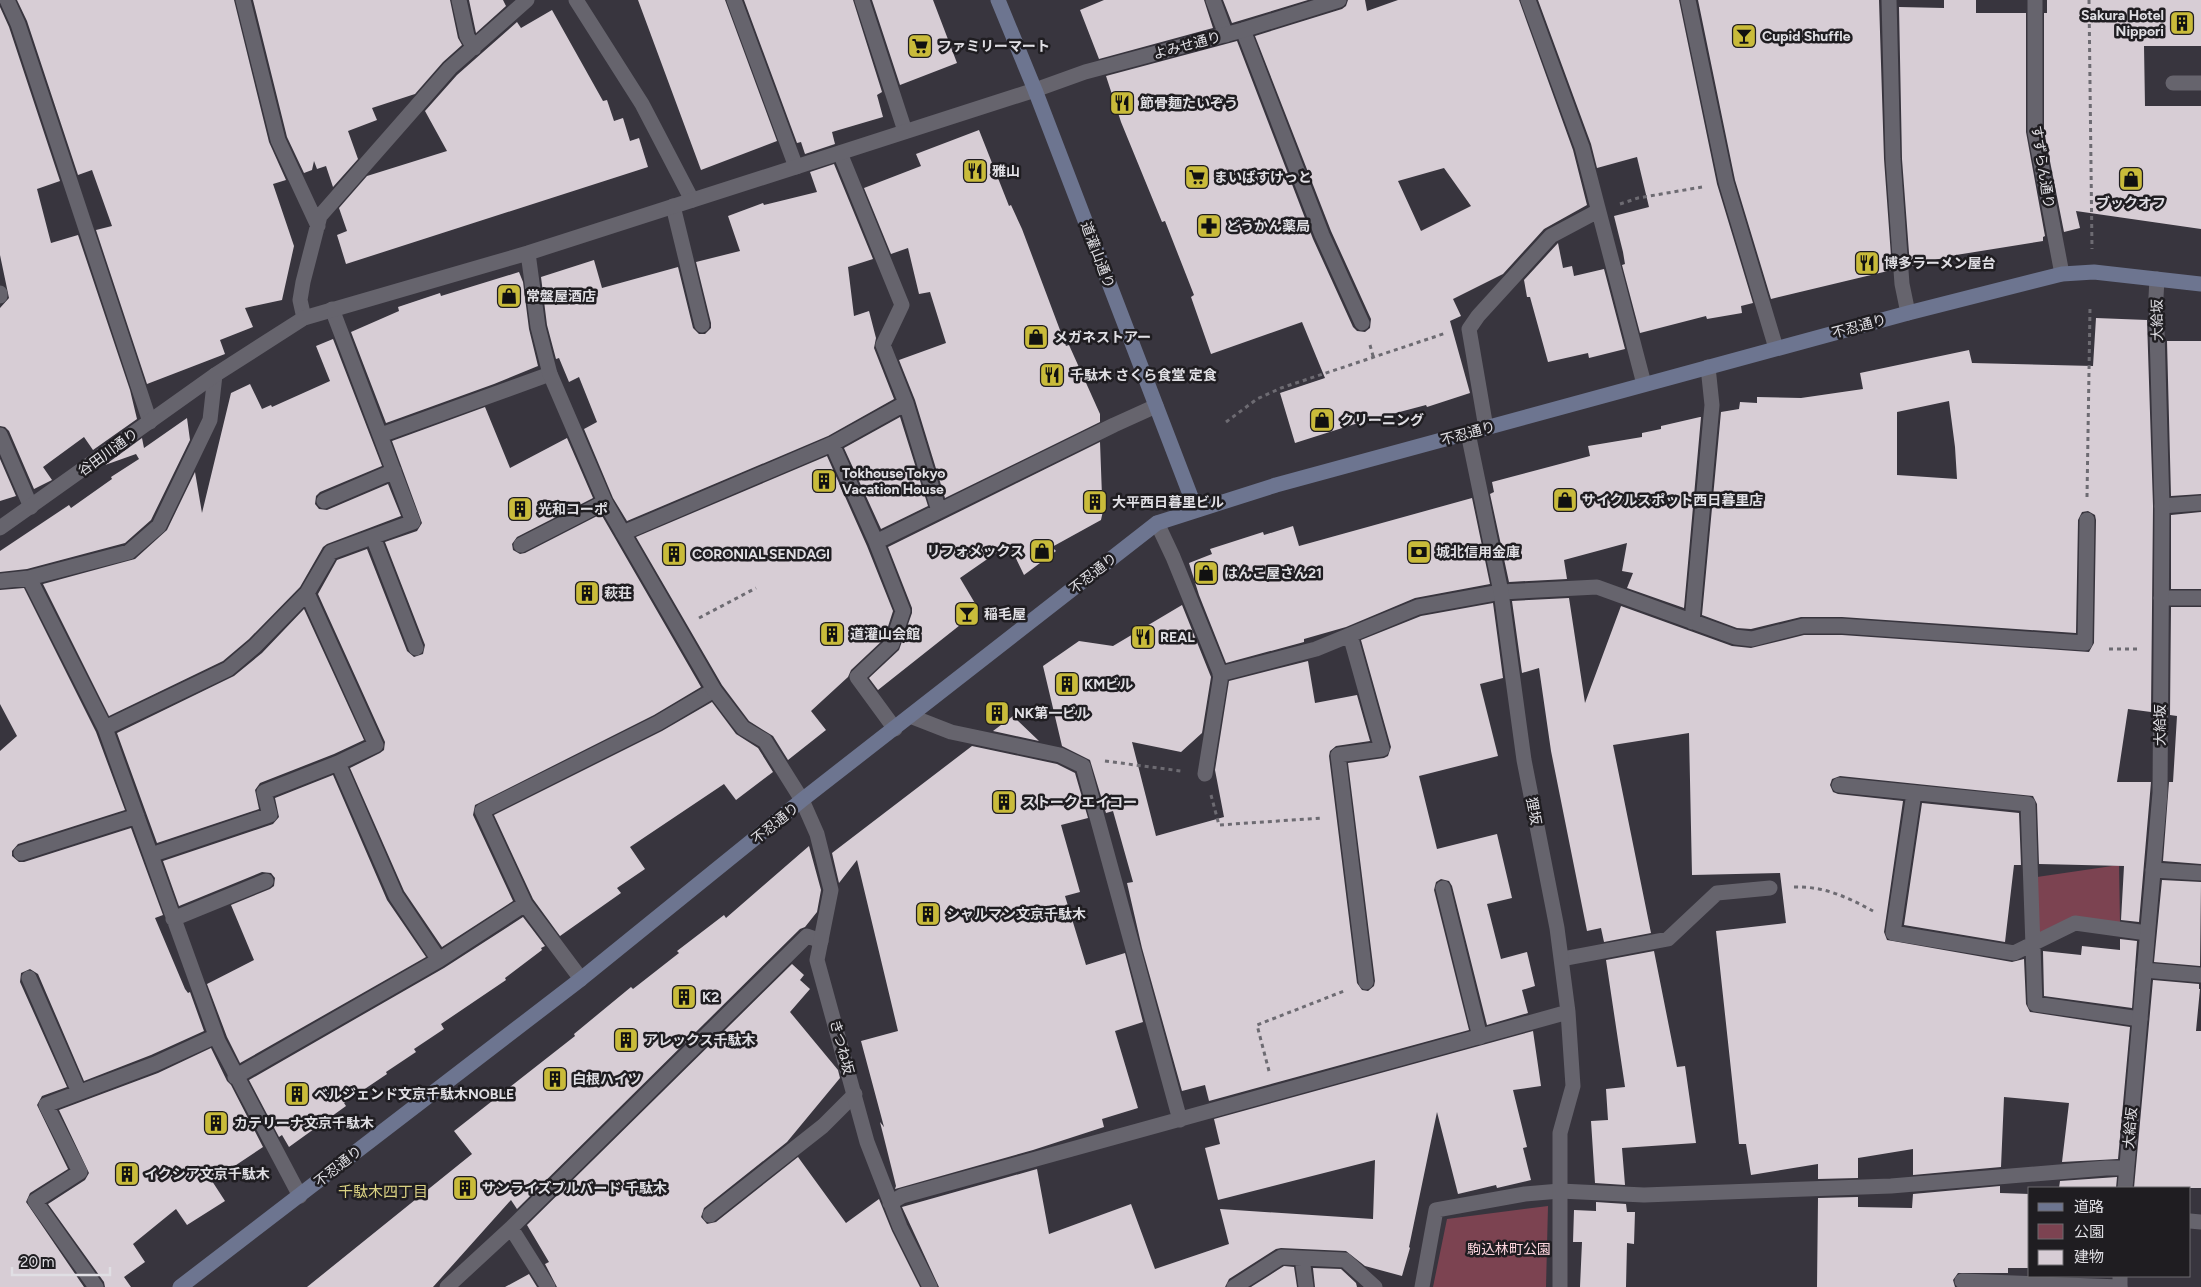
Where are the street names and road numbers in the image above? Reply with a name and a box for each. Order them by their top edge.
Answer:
street label: よみせ通り [1151,28,1223,63]
street label: すずらん通り [2028,124,2057,210]
street label: 道灌山通り [1077,219,1118,291]
street label: 大給坂 [2149,299,2166,341]
street label: 不忍通り [1830,311,1888,342]
street label: 不忍通り [1439,418,1497,449]
street label: 谷田川通り [75,425,142,480]
street label: 不忍通り [1066,549,1121,597]
street label: 大給坂 [2152,704,2169,746]
street label: 狸坂 [1522,796,1545,826]
street label: 不忍通り [748,799,802,848]
street label: きつね坂 [826,1018,857,1076]
street label: 大給坂 [2120,1106,2141,1150]
street label: 不忍通り [311,1142,366,1190]

